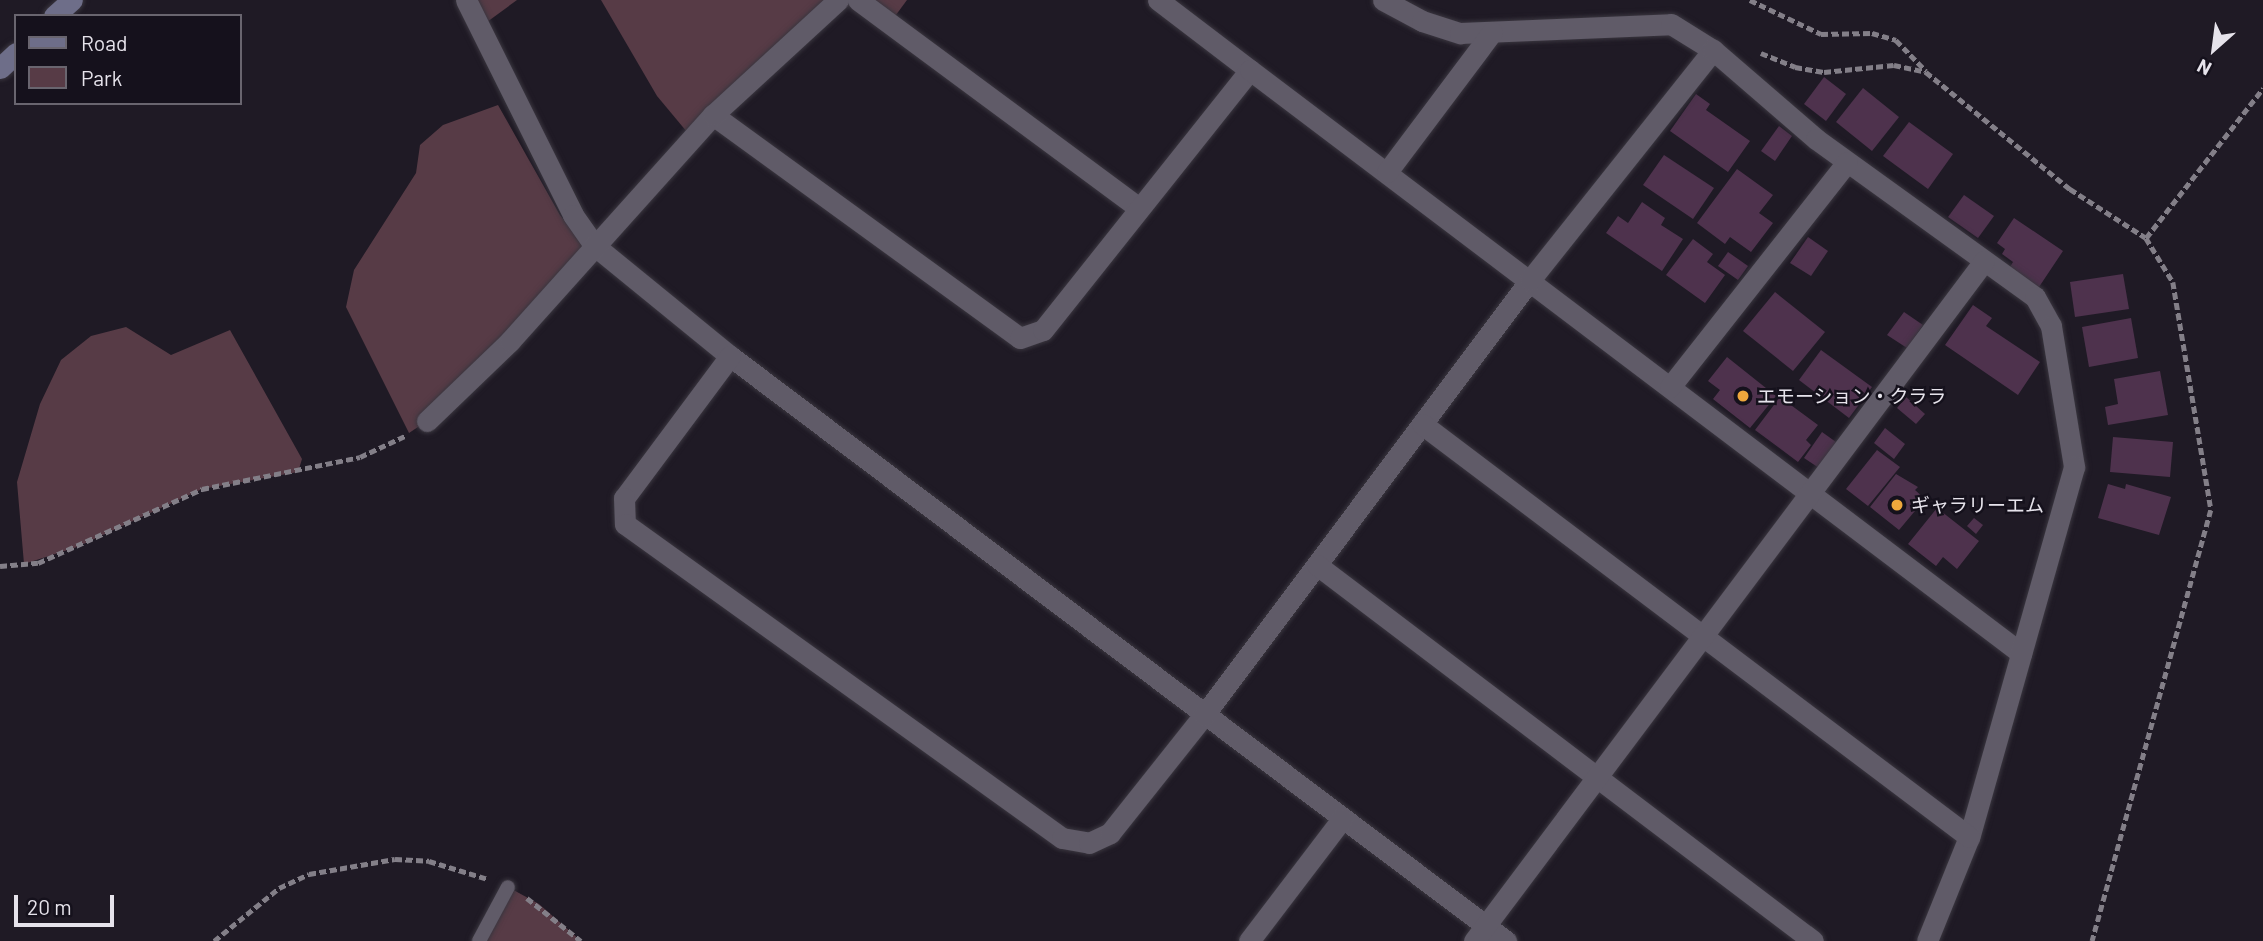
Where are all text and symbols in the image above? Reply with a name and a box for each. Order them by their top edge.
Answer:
legend [14,14,242,105]
north arrow [2179,14,2249,84]
text: Road [81,30,127,55]
text: N [2193,55,2215,81]
text: Park [81,65,122,90]
place label: エモーション・クララ [1757,385,1947,407]
marker: エモーション・クララ [1735,388,1751,404]
place label: ギャラリーエム [1911,494,2044,516]
marker: ギャラリーエム [1889,497,1905,513]
scale bar [18,881,117,925]
text: 20 m [27,894,72,919]

